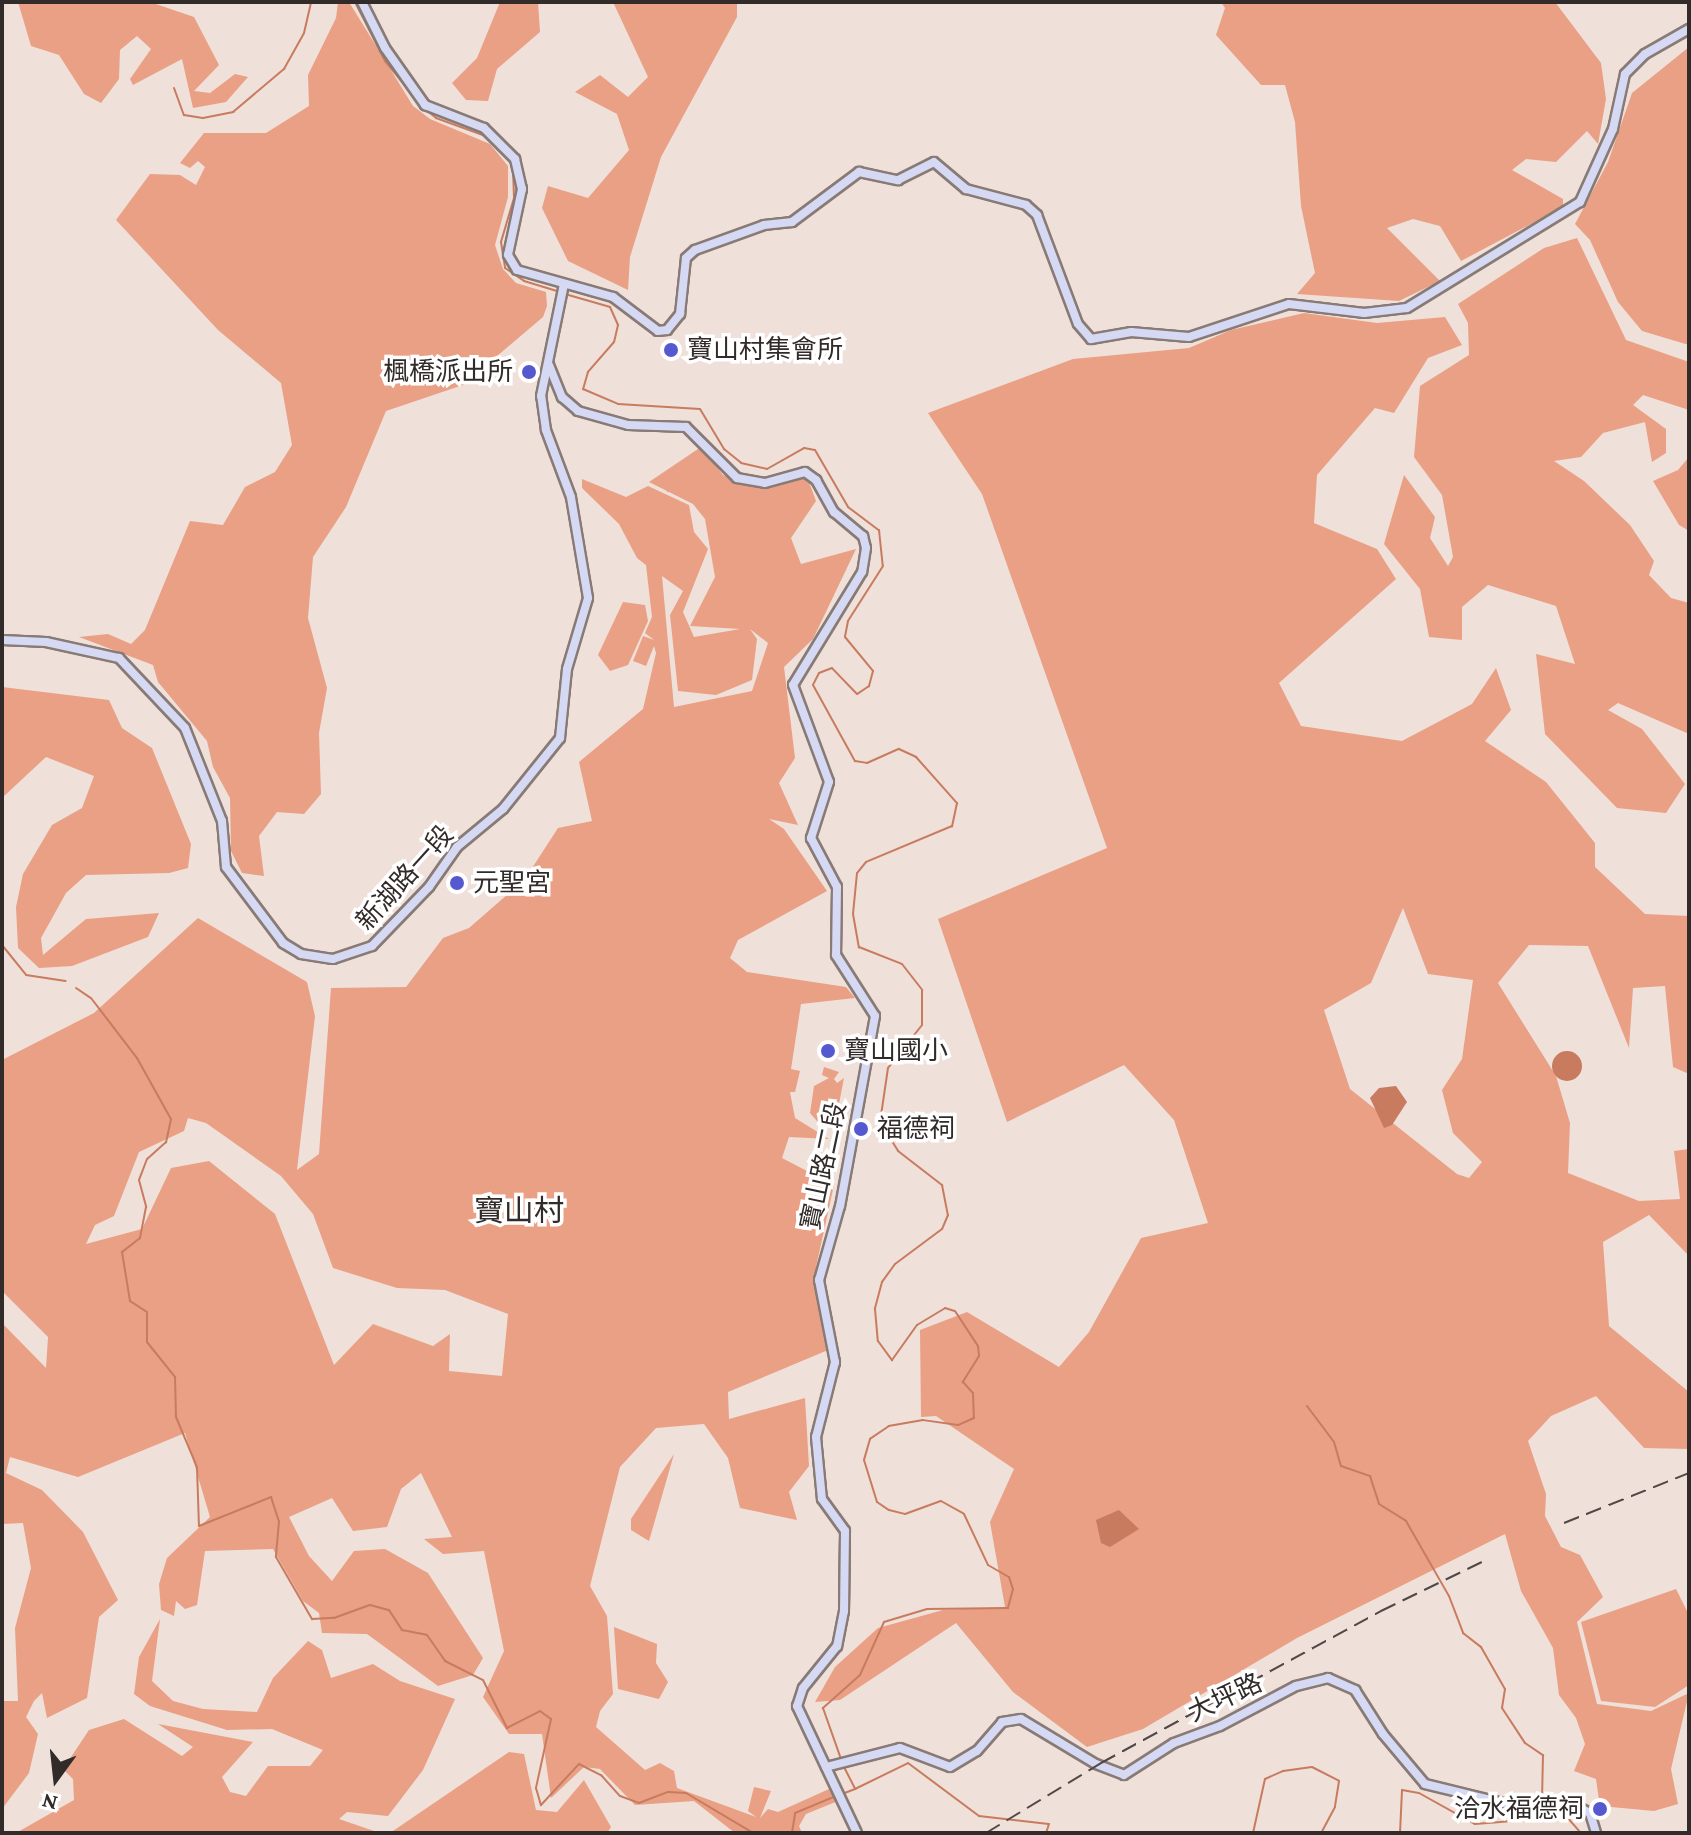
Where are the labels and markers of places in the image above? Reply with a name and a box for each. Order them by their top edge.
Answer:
place label: 寶山村集會所 [687,334,843,366]
marker: 寶山村集會所 [662,341,680,359]
place label: 楓橋派出所 [383,356,513,388]
marker: 楓橋派出所 [520,363,538,381]
place label: 元聖宮 [473,867,551,899]
marker: 元聖宮 [448,874,466,892]
place label: 寶山國小 [844,1035,948,1067]
marker: 寶山國小 [819,1042,837,1060]
place label: 福德祠 [877,1113,955,1145]
marker: 福德祠 [852,1120,870,1138]
place label: 洽水福德祠 [1454,1793,1584,1825]
marker: 洽水福德祠 [1591,1800,1609,1818]

